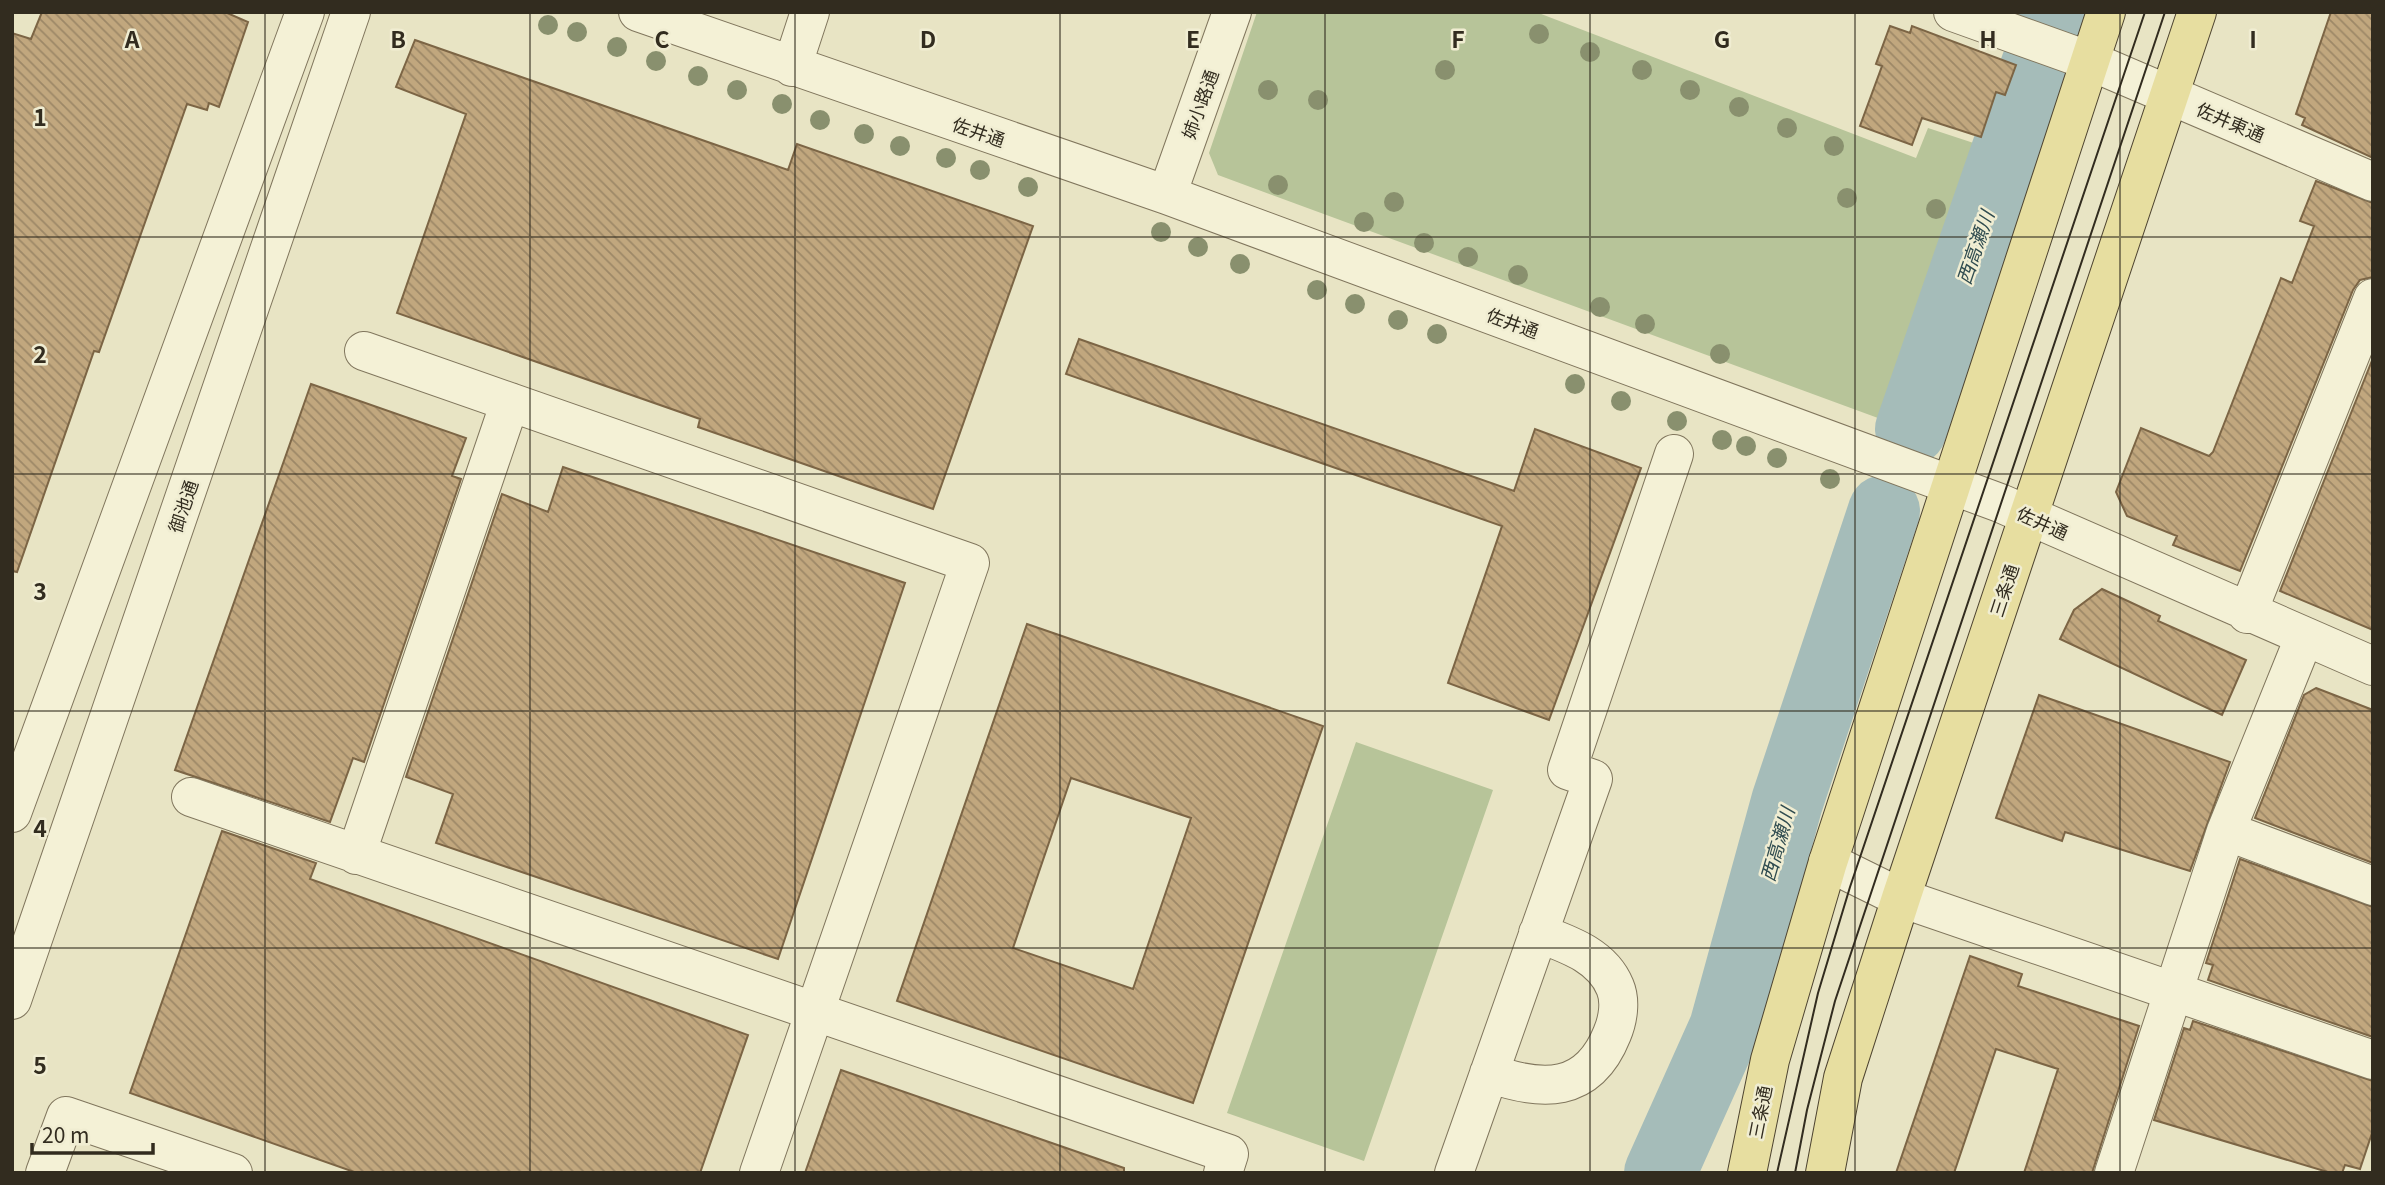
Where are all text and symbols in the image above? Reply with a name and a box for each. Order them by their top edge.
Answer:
text: A [124,21,140,55]
text: B [390,21,406,55]
text: C [654,21,670,55]
text: D [920,21,936,55]
text: E [1186,21,1200,55]
text: F [1451,21,1465,55]
text: G [1714,21,1730,55]
text: H [1979,21,1997,55]
text: I [2249,21,2257,55]
street label: 姉小路通 [1174,66,1224,142]
street label: 佐井東通 [2193,95,2269,147]
text: 1 [33,99,47,133]
street label: 佐井通 [949,110,1009,152]
water label: 西高瀬川 [1949,205,2000,287]
street label: 佐井通 [1483,301,1543,343]
text: 2 [33,336,47,370]
street label: 御池通 [161,476,203,536]
street label: 佐井通 [2013,499,2073,545]
street label: 三条通 [1982,560,2024,620]
text: 3 [33,573,47,607]
water label: 西高瀬川 [1753,802,1800,884]
text: 4 [33,810,47,844]
text: 5 [33,1047,47,1081]
street label: 三条通 [1741,1083,1777,1141]
scale bar [32,1112,152,1156]
text: 20 m [42,1119,89,1149]

